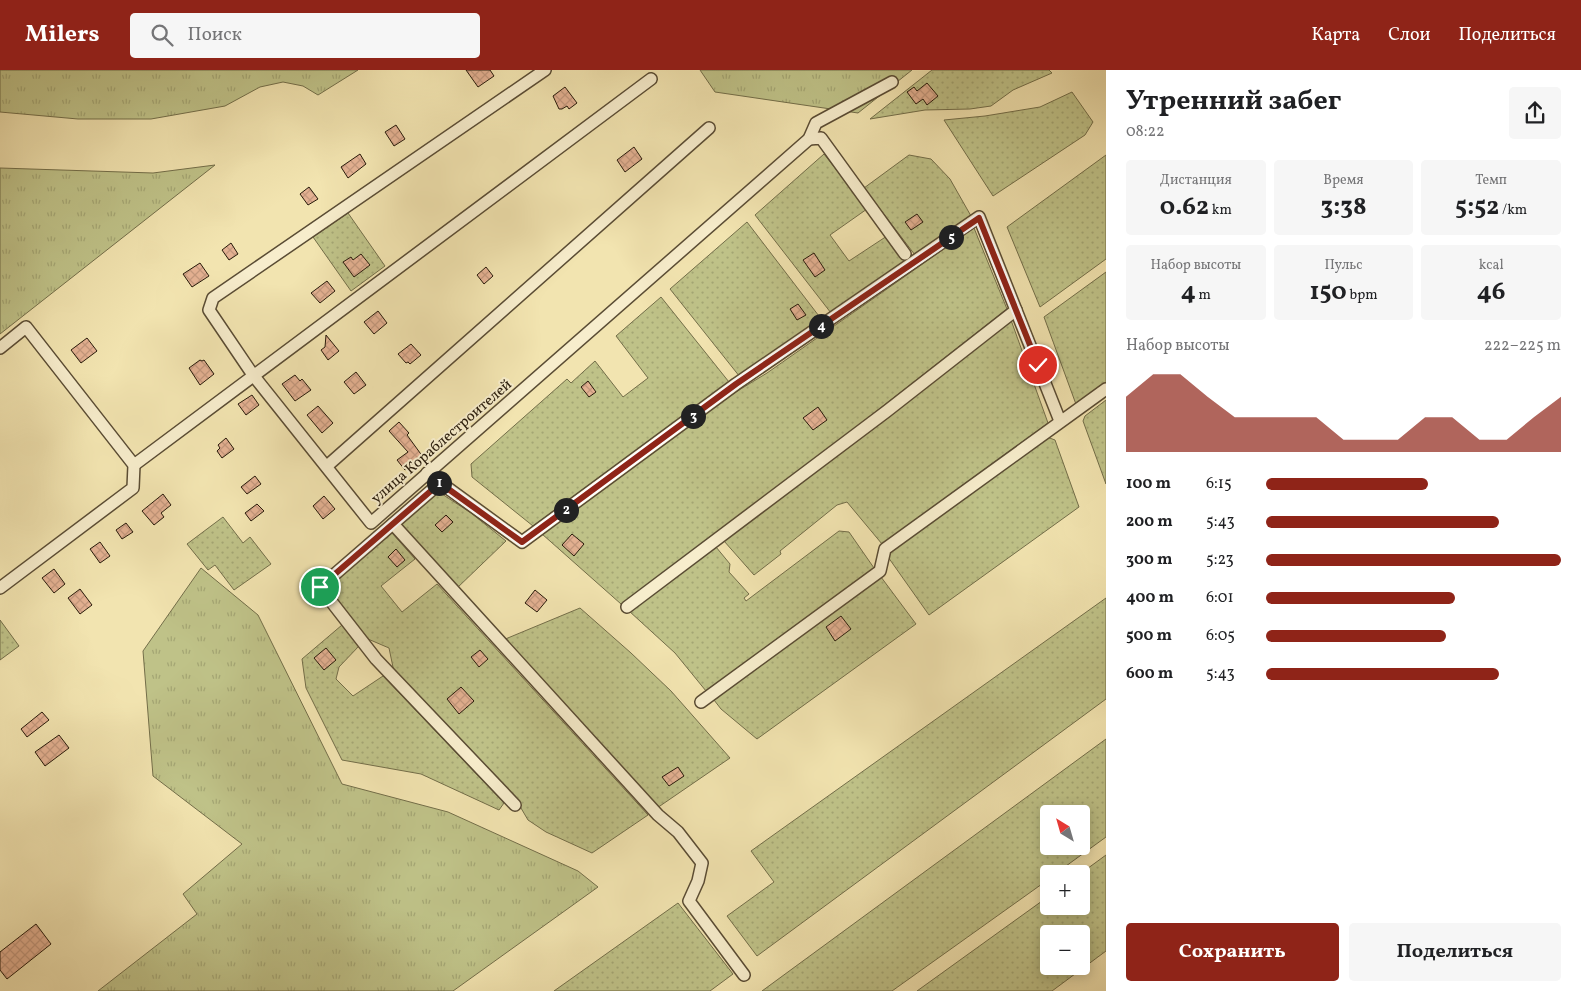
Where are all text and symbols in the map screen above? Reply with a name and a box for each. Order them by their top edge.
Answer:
search box [130,13,480,58]
text: Milers [25,18,100,52]
icon: search [148,21,176,49]
text: Поиск [188,22,242,48]
text: Карта [1312,23,1360,48]
text: Слои [1388,23,1430,48]
text: Поделиться [1458,23,1556,48]
text: Утренний забег [1126,82,1341,121]
button: share [1509,87,1561,139]
text: 08:22 [1126,121,1165,143]
text: Дистанция [1160,171,1232,190]
text: Время [1323,171,1364,190]
text: Темп [1475,171,1507,190]
text: 0.62 [1160,190,1209,225]
text: 3:38 [1320,190,1367,225]
text: 5:52 [1455,190,1499,225]
text: km [1209,201,1232,220]
text: /km [1499,201,1527,220]
pin: 5 [938,224,964,250]
text: 5 [948,228,955,247]
text: Набор высоты [1150,256,1241,275]
text: Пульс [1325,256,1362,275]
text: kcal [1479,256,1504,275]
text: 4 [1181,275,1196,310]
text: 150 [1309,275,1347,310]
text: 46 [1477,275,1506,310]
text: m [1196,286,1211,305]
text: bpm [1347,286,1378,305]
pin: 4 [808,314,834,338]
text: 4 [817,317,826,336]
text: Набор высоты [1126,335,1230,357]
text: 222–225 m [1484,335,1561,357]
pin [1017,344,1059,386]
icon: check [1024,351,1052,379]
street label: улица Кораблестроителей [367,375,517,509]
pin: 3 [680,404,706,428]
text: 3 [690,407,697,426]
pin: 1 [426,470,452,496]
text: 100 m [1126,473,1171,495]
text: 6:15 [1206,473,1232,495]
text: 1 [437,474,442,493]
pin: 2 [554,498,578,522]
text: 2 [563,501,570,520]
text: 200 m [1126,511,1173,533]
text: 5:43 [1206,511,1235,533]
text: 300 m [1126,549,1172,571]
text: 5:23 [1206,549,1234,571]
pin [299,566,341,608]
icon: arrive [306,573,334,601]
text: 400 m [1126,587,1174,609]
text: 6:01 [1206,587,1234,609]
text: 500 m [1126,625,1172,647]
text: 6:05 [1206,625,1235,647]
text: 600 m [1126,663,1173,685]
text: 5:43 [1206,663,1235,685]
north arrow [1040,805,1090,855]
map controls [1040,805,1090,975]
button: + [1040,865,1090,915]
button: Сохранить [1126,923,1339,981]
button: Поделиться [1349,923,1561,981]
button: − [1040,925,1090,975]

